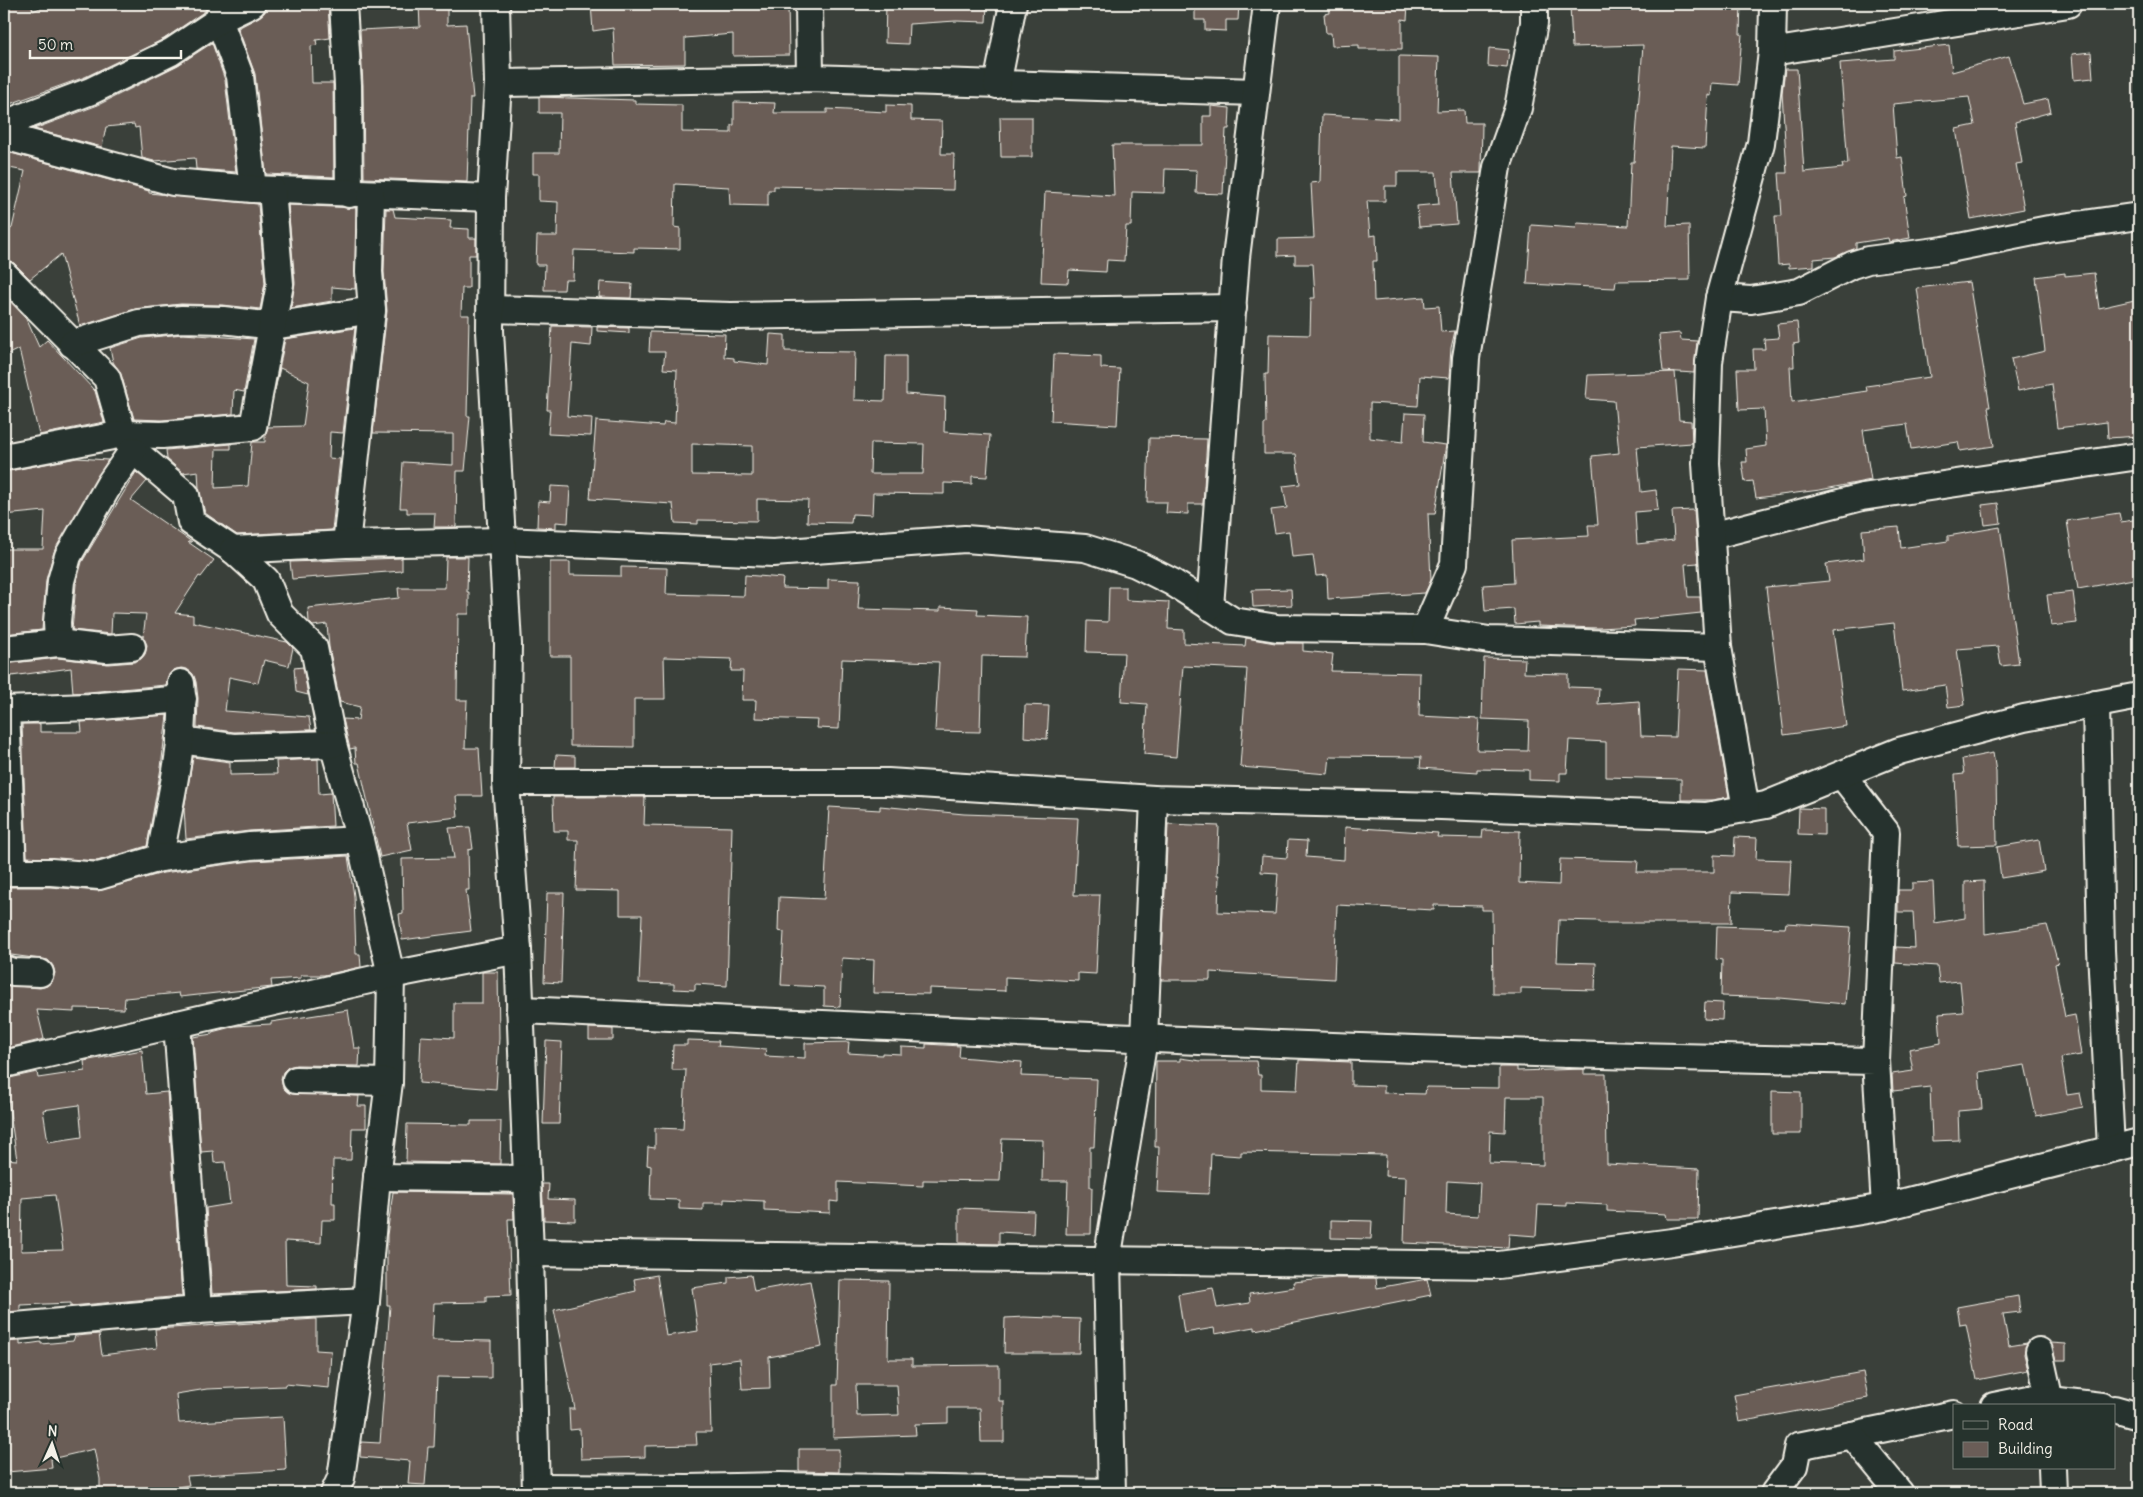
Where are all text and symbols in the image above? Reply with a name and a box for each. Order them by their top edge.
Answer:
scale bar [30,28,181,60]
text: 50 m [38,35,73,54]
legend [1953,1404,2116,1470]
text: Road [1998,1415,2033,1434]
north arrow [28,1420,78,1470]
text: N [47,1422,58,1440]
text: Building [1998,1439,2053,1458]

